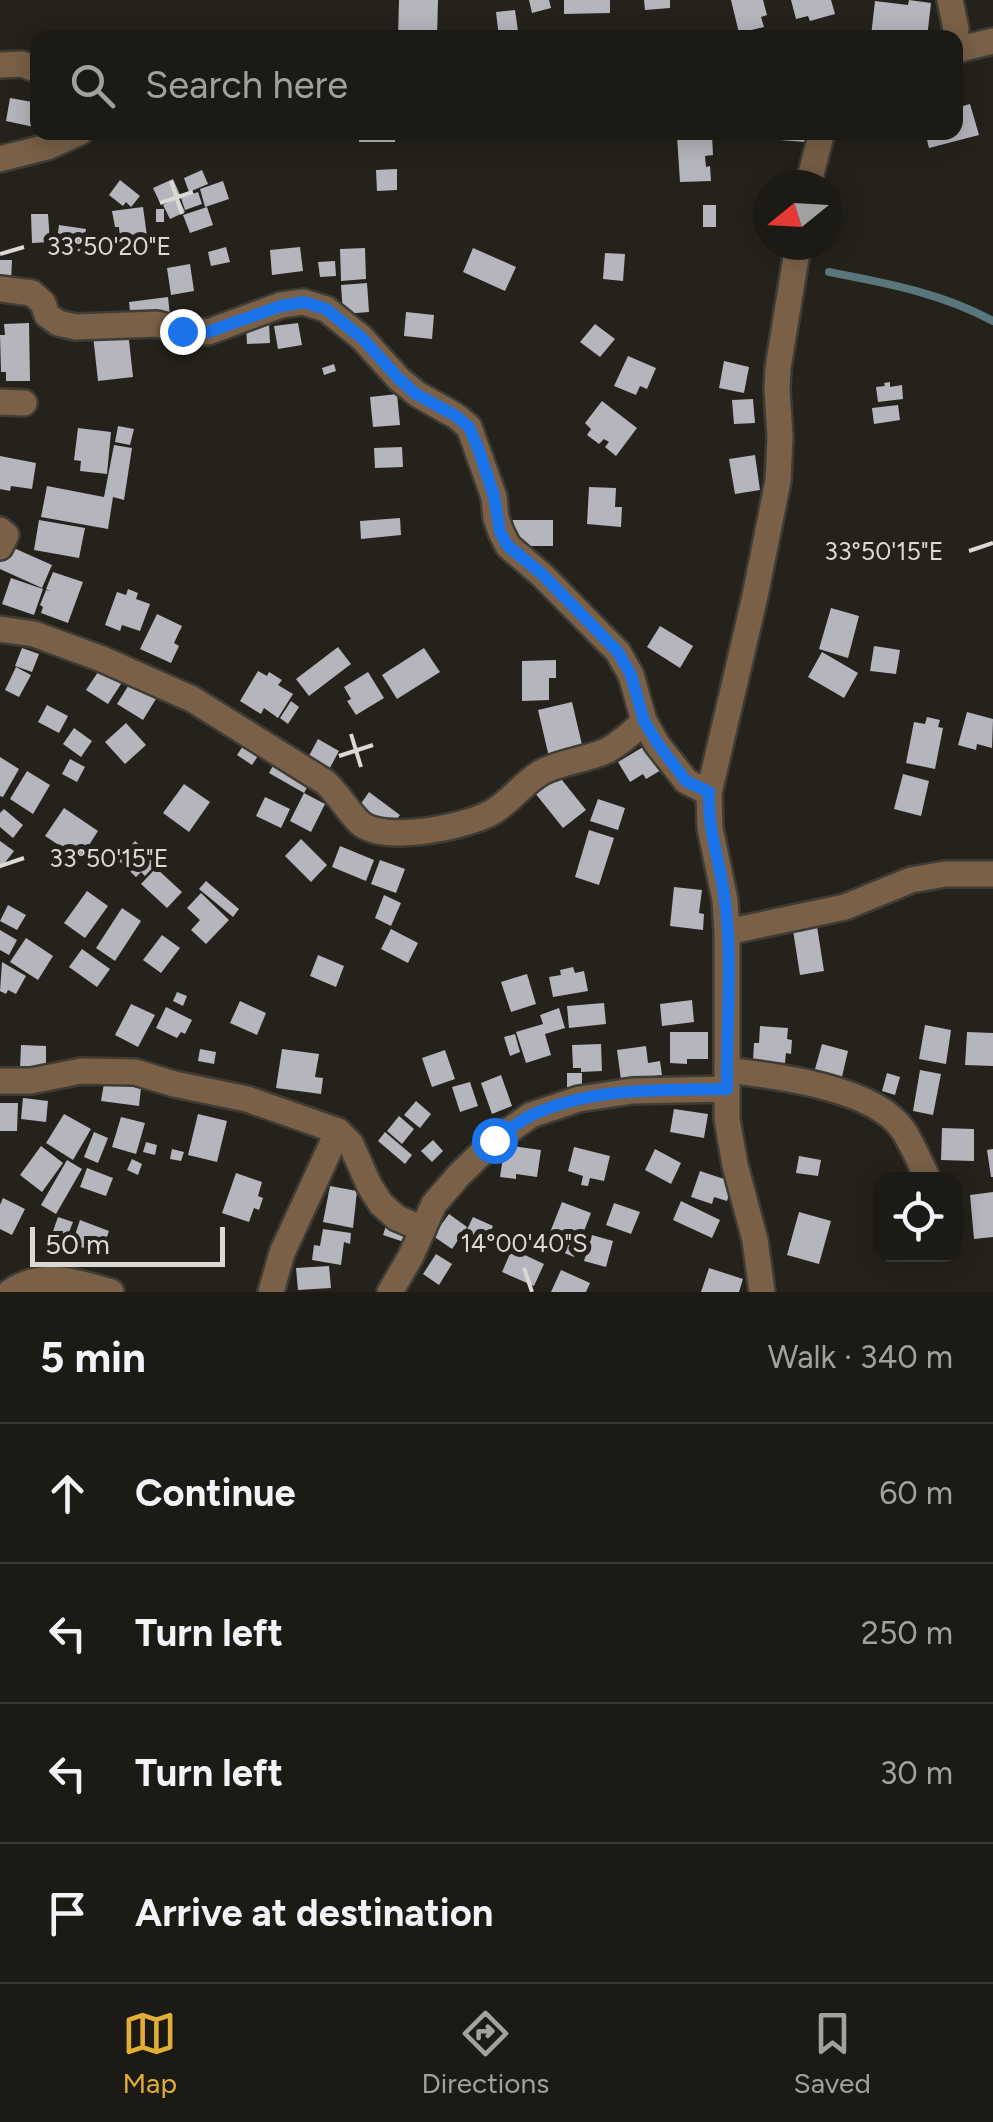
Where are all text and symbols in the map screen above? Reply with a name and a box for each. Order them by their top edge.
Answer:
search box [30,30,963,140]
icon: search [65,58,120,113]
text: Search here [145,62,348,108]
north arrow [753,170,843,260]
text: 33°50'20"E [47,231,171,261]
route end [160,309,206,355]
text: 33°50'15"E [824,536,944,566]
text: 33°50'15"E [49,843,169,873]
route start [472,1118,518,1164]
map controls [873,1172,963,1262]
button: locate [873,1172,963,1262]
scale bar [30,1222,225,1266]
text: 50 m [45,1227,110,1261]
text: 14°00'40"S [460,1228,588,1258]
text: 5 min [40,1332,146,1383]
text: Walk · 340 m [768,1338,953,1376]
icon: ahead [40,1466,95,1521]
text: Continue [135,1470,296,1516]
text: 60 m [879,1474,953,1512]
icon: left [40,1606,95,1661]
text: Turn left [135,1610,283,1656]
text: 250 m [861,1614,953,1652]
icon: left [40,1746,95,1801]
text: Turn left [135,1750,283,1796]
text: 30 m [880,1754,953,1792]
icon: arrive [40,1886,95,1941]
text: Arrive at destination [135,1890,493,1936]
tab: Map [122,2006,177,2100]
tab: Directions [422,2006,549,2100]
tab: Saved [794,2006,871,2100]

